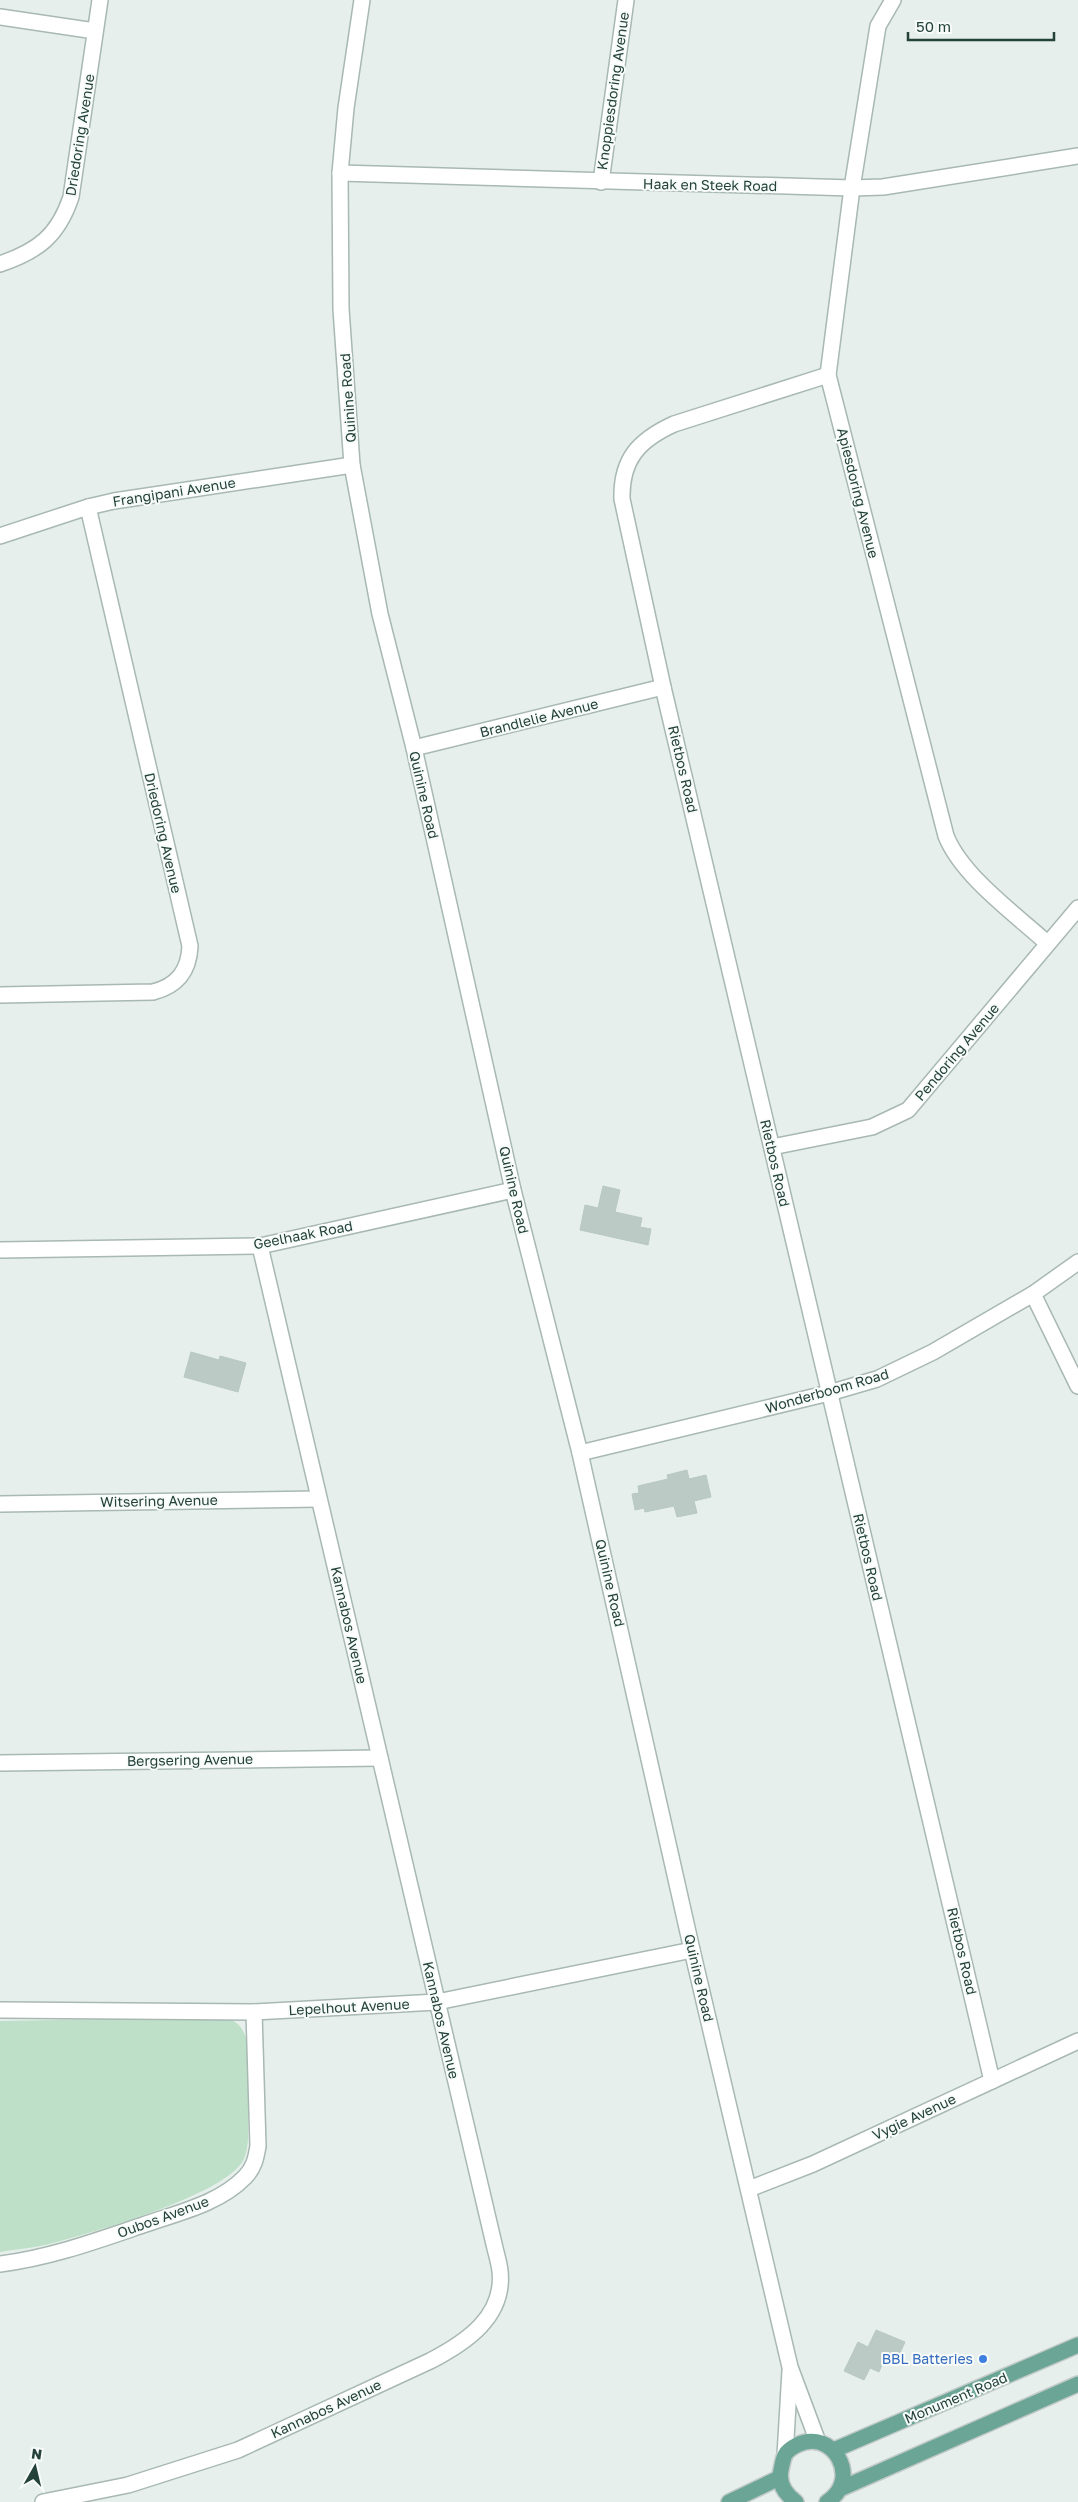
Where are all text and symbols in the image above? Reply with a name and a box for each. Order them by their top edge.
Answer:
scale bar [908,10,1054,42]
street label: Knoppiesdoring Avenue [593,11,632,171]
text: 50 m [916,17,951,35]
street label: Driedoring Avenue [61,73,98,197]
street label: Haak en Steek Road [643,175,777,194]
street label: Quinine Road [336,353,359,443]
street label: Apiesdoring Avenue [834,426,883,560]
street label: Frangipani Avenue [111,473,237,510]
street label: Brandlelie Avenue [478,695,600,740]
street label: Rietbos Road [665,724,702,814]
street label: Quinine Road [406,749,443,840]
street label: Driedoring Avenue [141,771,186,895]
street label: Pendoring Avenue [911,999,1002,1104]
street label: Rietbos Road [757,1118,794,1208]
street label: Quinine Road [496,1144,533,1235]
street label: Geelhaak Road [252,1217,354,1252]
street label: Wonderboom Road [763,1365,891,1416]
street label: Witsering Avenue [100,1491,218,1510]
street label: Rietbos Road [850,1512,887,1602]
street label: Quinine Road [592,1537,629,1628]
street label: Kannabos Avenue [328,1565,371,1685]
street label: Bergsering Avenue [127,1750,253,1769]
street label: Rietbos Road [944,1906,981,1996]
street label: Quinine Road [681,1932,718,2023]
street label: Kannabos Avenue [420,1960,463,2080]
street label: Lepelhout Avenue [288,1995,410,2018]
street label: Vygie Avenue [869,2090,958,2143]
street label: Oubos Avenue [115,2192,211,2241]
place label: BBL Batteries [882,2350,973,2367]
marker: BBL Batteries [977,2353,989,2365]
street label: Monument Road [902,2368,1010,2427]
street label: Kannabos Avenue [268,2376,384,2442]
north arrow [10,2442,60,2492]
text: N [30,2444,43,2463]

